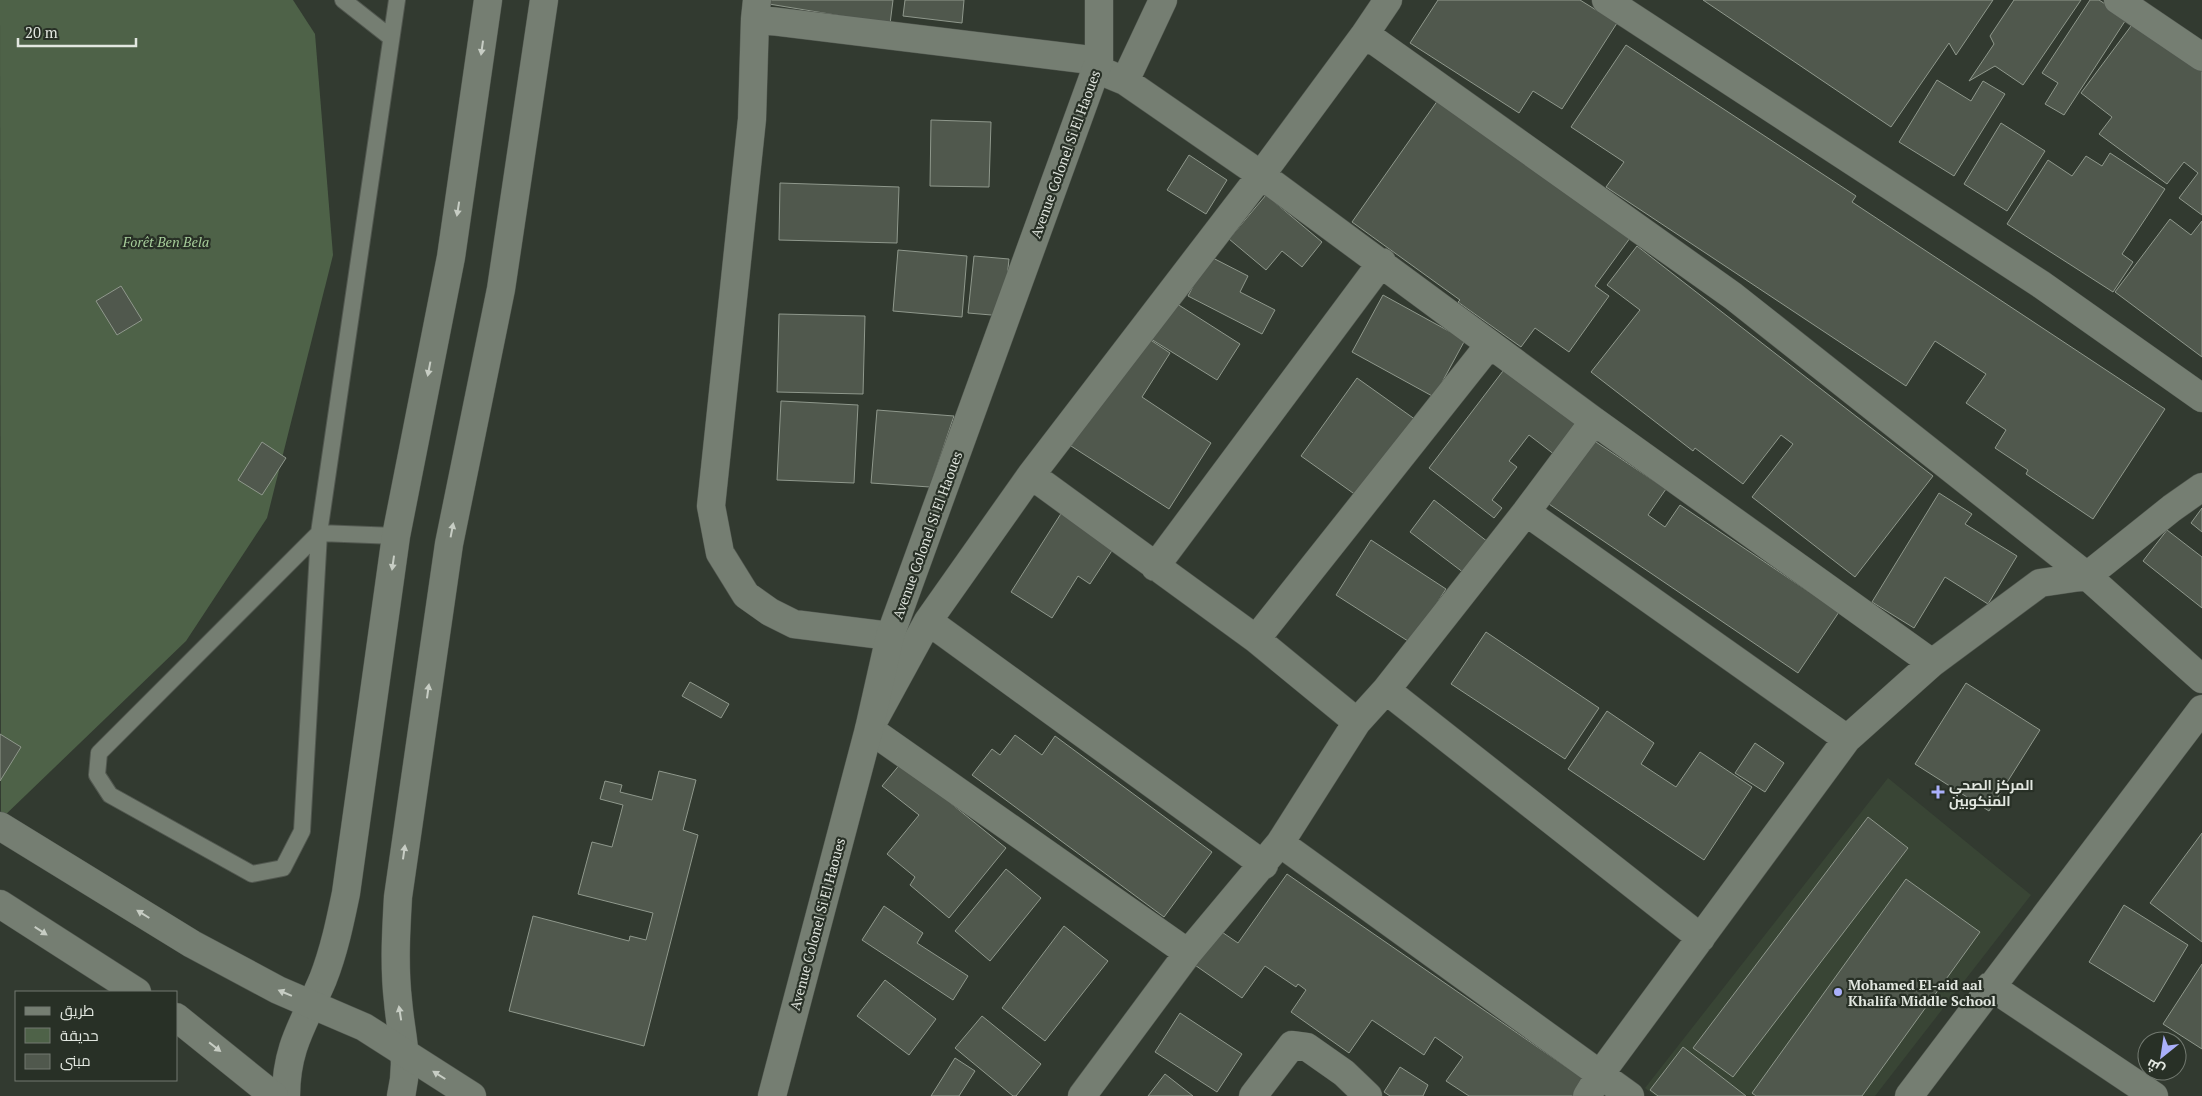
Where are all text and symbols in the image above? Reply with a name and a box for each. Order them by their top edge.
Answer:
scale bar [18,15,135,47]
text: 20 m [25,22,58,42]
one-way arrow [478,41,486,57]
street label: Avenue Colonel Si El Haoues [1026,67,1104,241]
one-way arrow [454,201,462,217]
park label: Forêt Ben Bela [122,232,209,251]
one-way arrow [425,361,433,377]
street label: Avenue Colonel Si El Haoues [888,448,966,622]
one-way arrow [448,522,456,538]
one-way arrow [388,555,396,571]
one-way arrow [424,682,432,698]
place label: المركز الصحي المنكوبين [1949,775,2034,810]
marker: المركز الصحي المنكوبين [1931,785,1945,799]
street label: Avenue Colonel Si El Haoues [785,836,849,1012]
one-way arrow [401,843,409,859]
one-way arrow [137,910,150,919]
one-way arrow [34,926,48,935]
place label: Mohamed El-aid aal Khalifa Middle School [1848,975,1996,1010]
marker: Mohamed El-aid aal Khalifa Middle School [1832,986,1844,998]
one-way arrow [277,989,292,997]
legend [15,991,178,1081]
text: طريق [60,1000,94,1021]
one-way arrow [395,1005,403,1021]
text: حديقة [60,1025,99,1045]
north arrow [2137,1031,2187,1081]
one-way arrow [208,1042,222,1052]
text: مبنى [60,1050,91,1071]
text: ش [2143,1055,2168,1080]
one-way arrow [432,1070,446,1080]

